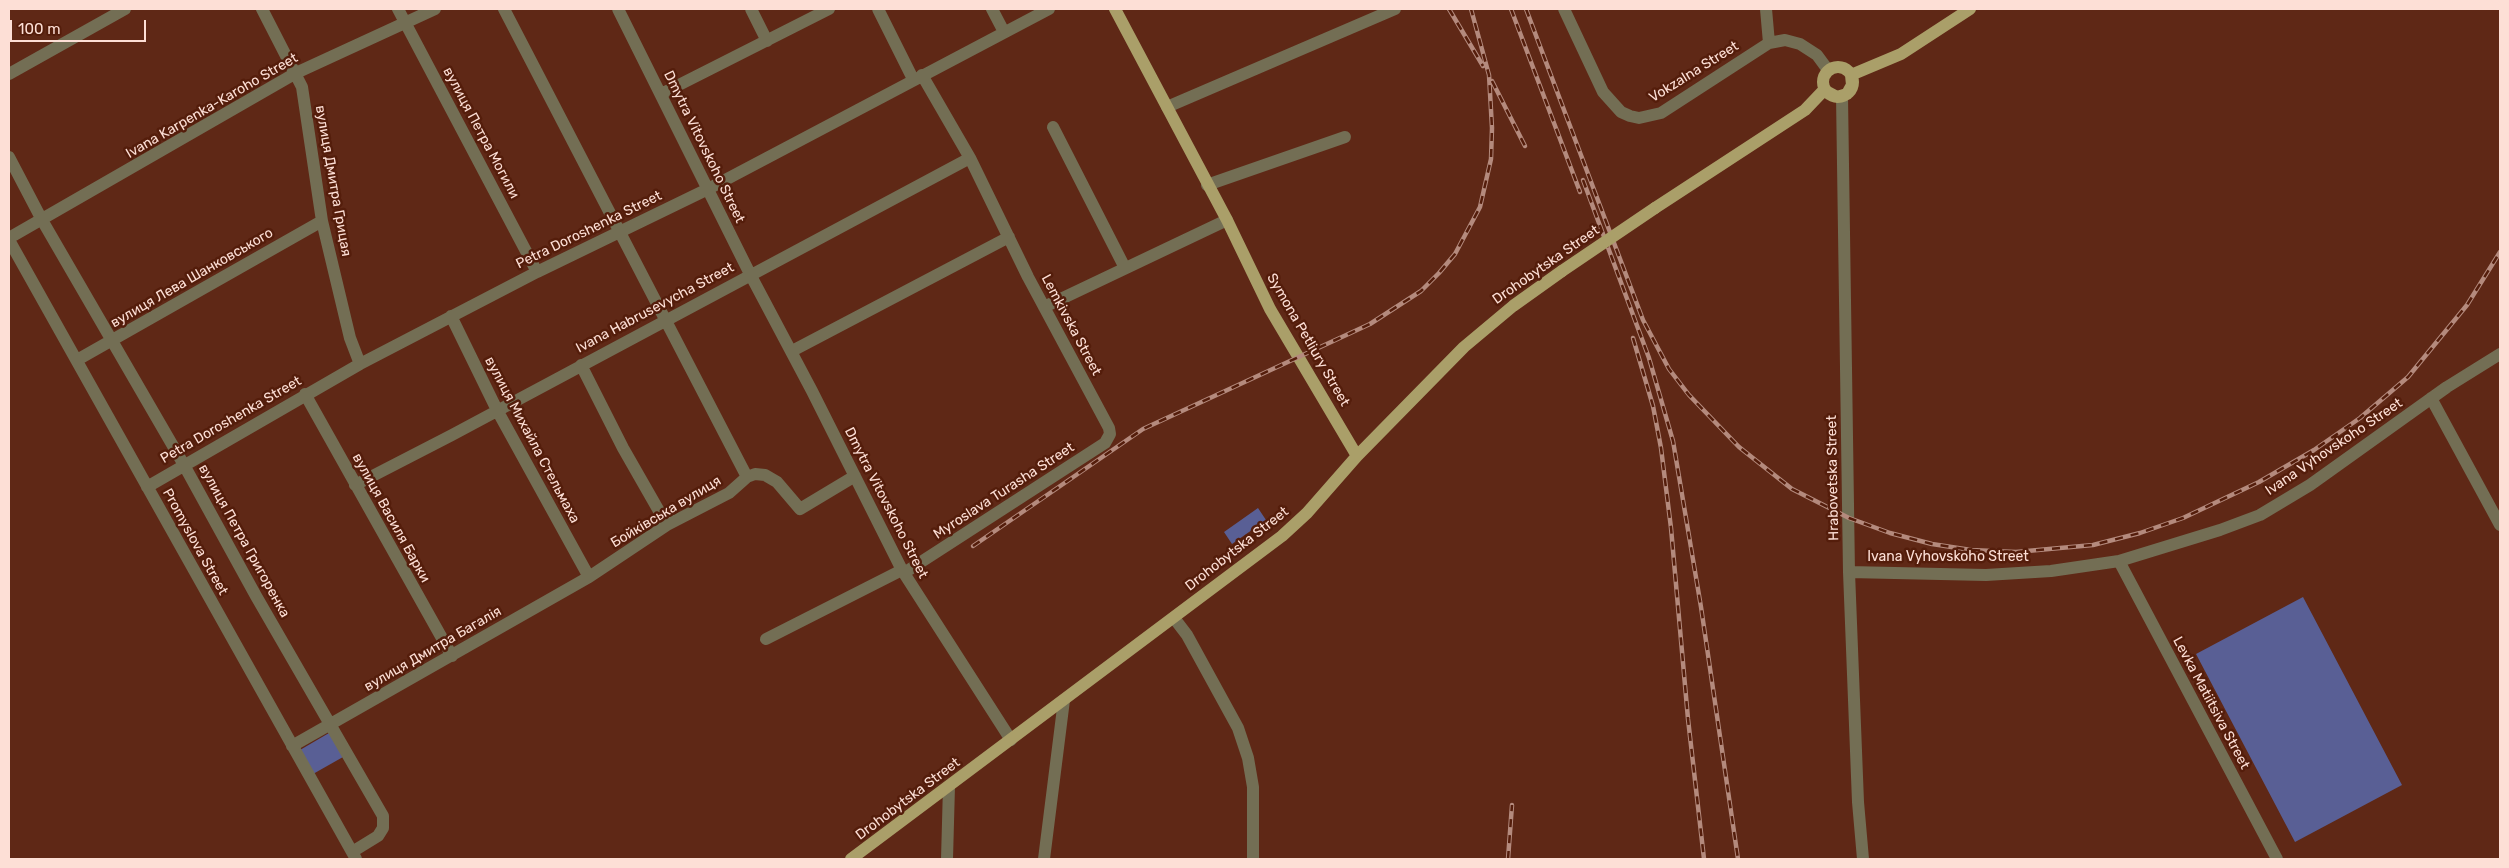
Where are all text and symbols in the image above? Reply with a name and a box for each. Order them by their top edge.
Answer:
scale bar [12,10,149,42]
text: 100 m [18,20,60,38]
street label: Vokzalna Street [1646,38,1742,106]
street label: Ivana Karpenka-Karoho Street [123,50,301,162]
street label: вулиця Петра Могили [439,64,523,202]
street label: Dmytra Vitovskoho Street [660,68,748,226]
street label: вулиця Дмитра Грицая [311,104,355,258]
street label: Petra Doroshenka Street [513,187,665,273]
street label: Drohobytska Street [1489,222,1603,308]
street label: вулиця Лева Шанковського [108,225,276,331]
street label: Ivana Habrusevycha Street [573,259,737,357]
street label: Symona Petliury Street [1263,270,1353,410]
street label: Lemkivska Street [1037,272,1105,378]
street label: вулиця Михайла Стельмаха [481,354,583,526]
street label: Petra Doroshenka Street [157,373,305,467]
street label: Ivana Vyhovskoho Street [2262,395,2406,499]
street label: Hrabovetska Street [1824,415,1842,541]
street label: Dmytra Vitovskoho Street [841,425,931,581]
street label: Myroslava Turasha Street [930,439,1078,543]
street label: вулиця Василя Барки [348,451,434,585]
street label: вулиця Петра Григоренка [195,461,293,621]
street label: Бойківська вулиця [608,472,724,552]
street label: Promyslova Street [159,486,231,598]
street label: Drohobytska Street [1182,503,1292,595]
street label: Ivana Vyhovskoho Street [1867,549,2029,565]
street label: вулиця Дмитра Багалія [361,603,505,695]
street label: Levka Matiitsiva Street [2169,634,2253,772]
street label: Drohobytska Street [852,754,964,844]

